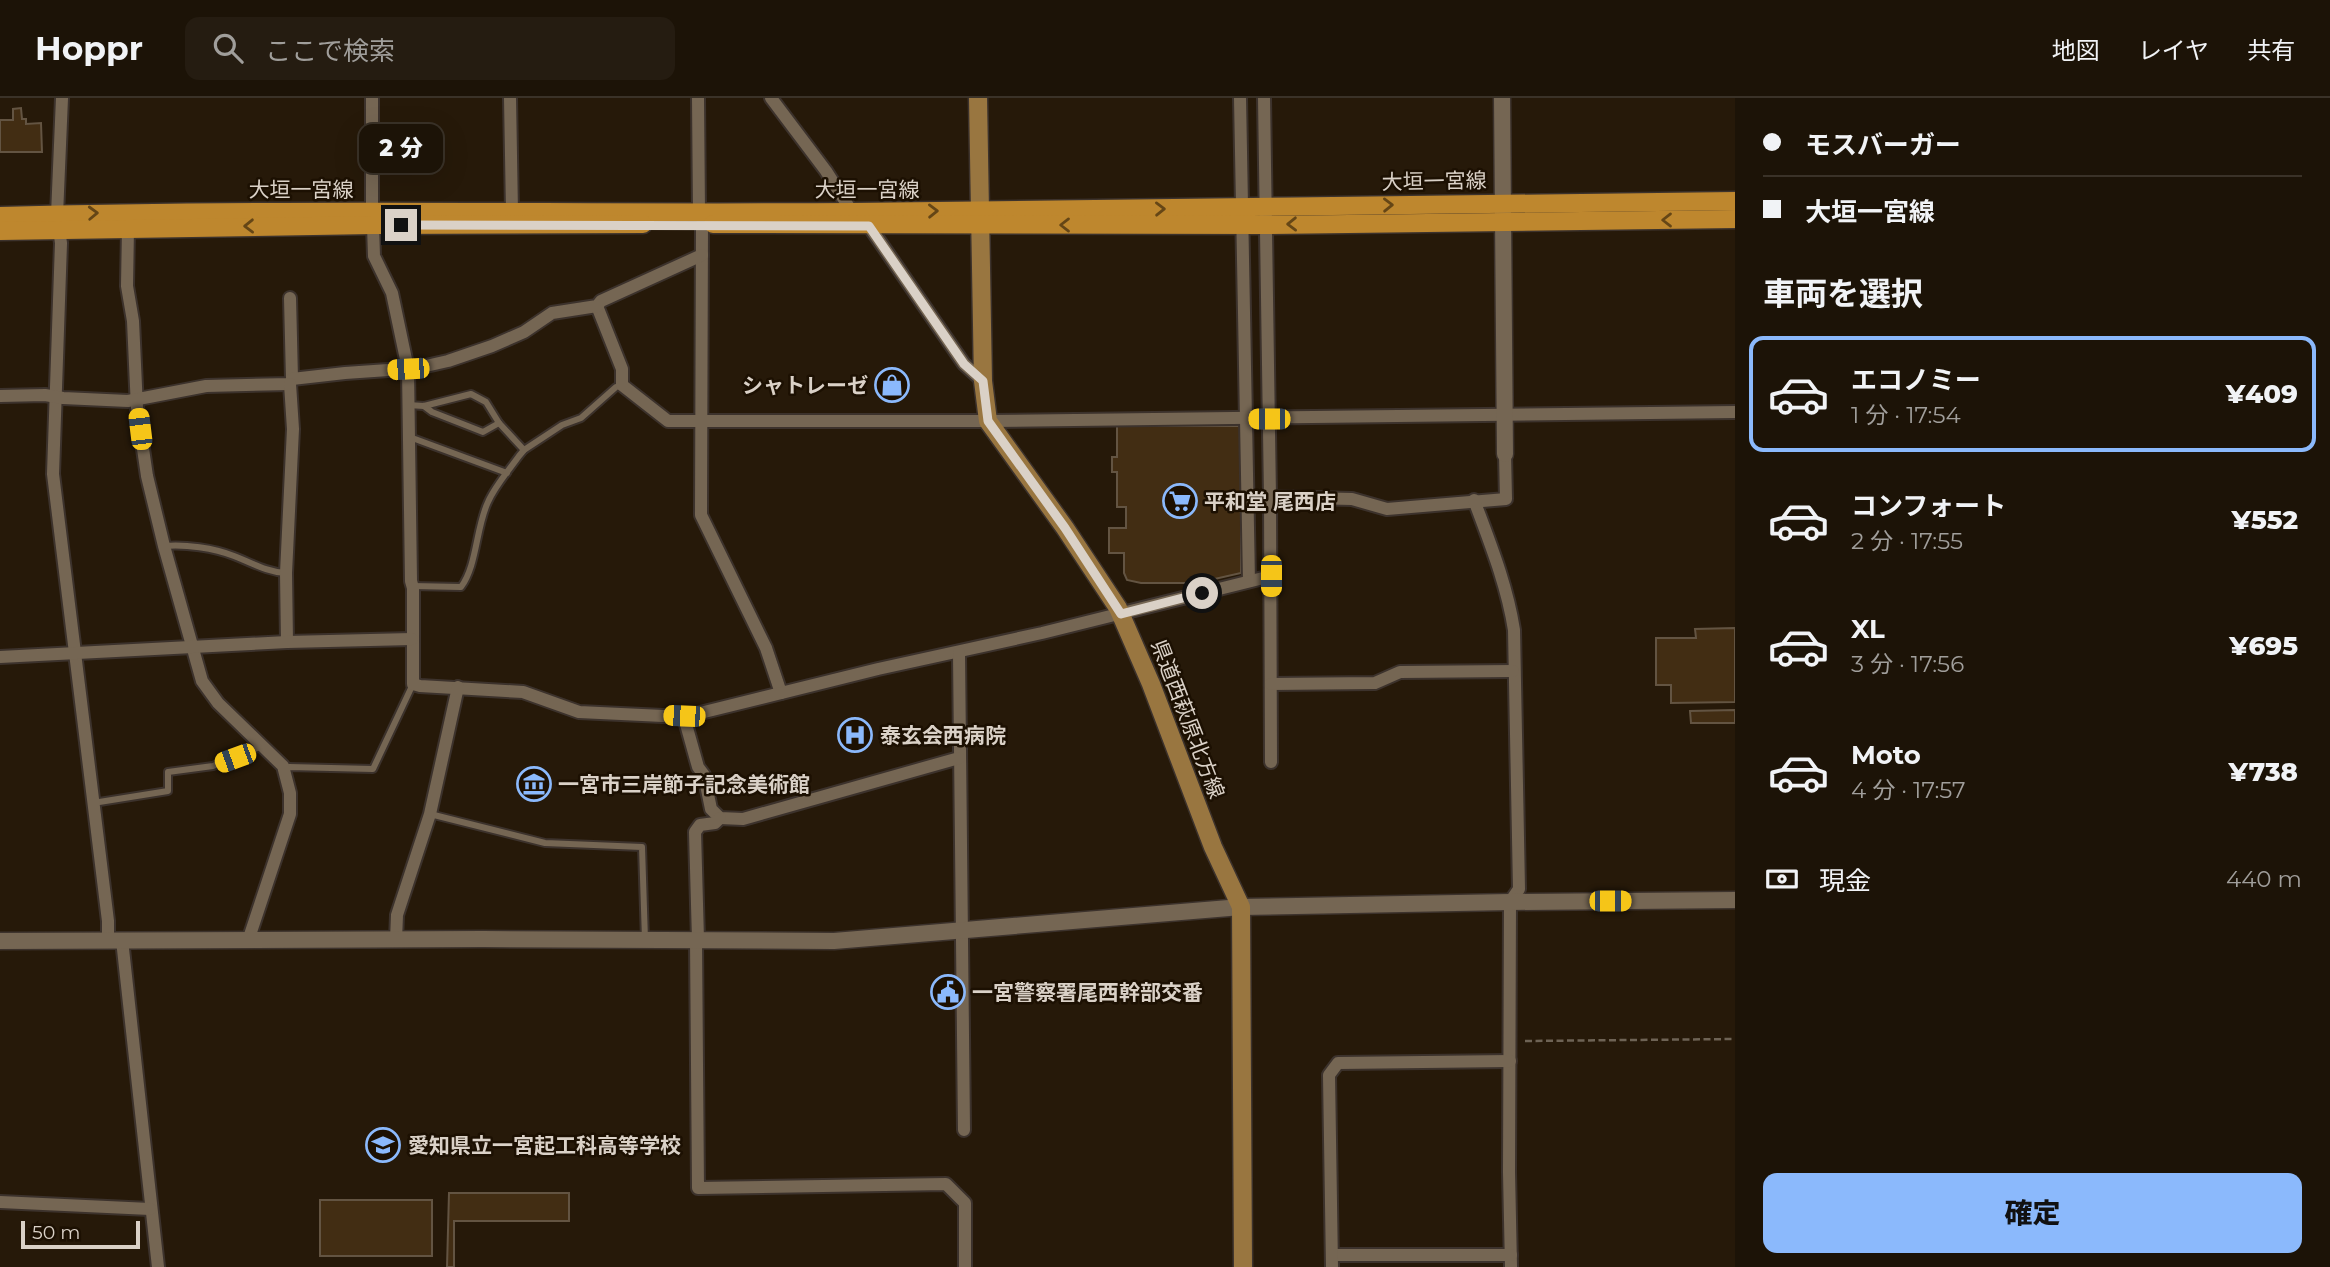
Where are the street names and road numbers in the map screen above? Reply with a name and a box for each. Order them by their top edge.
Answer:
street label: 大垣一宮線 [1381,168,1487,194]
street label: 大垣一宮線 [249,177,354,202]
street label: 大垣一宮線 [815,177,920,202]
street label: 県道西萩原北方線 [1146,636,1230,802]

